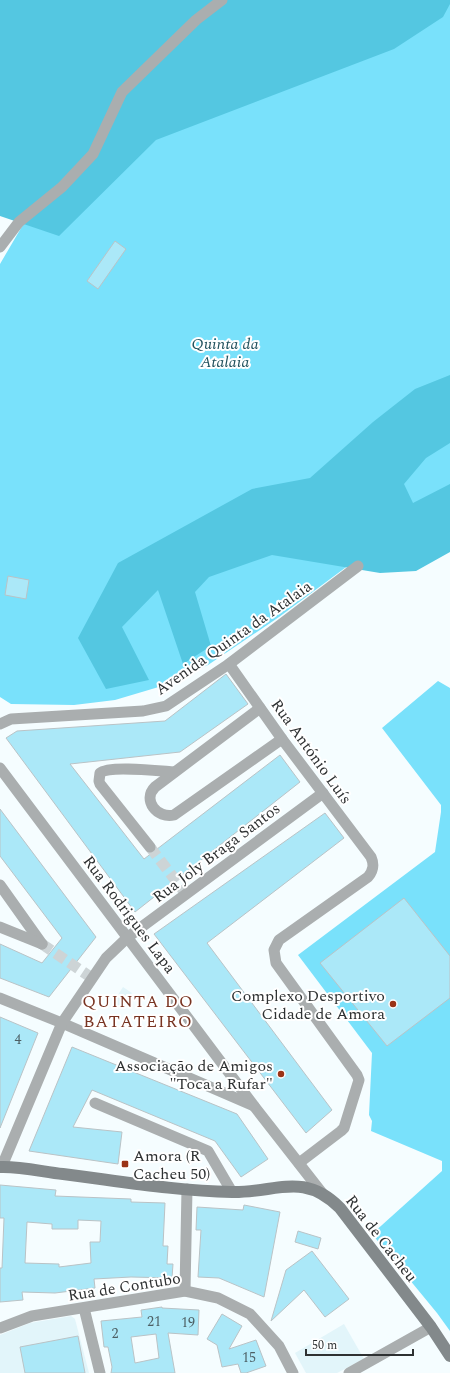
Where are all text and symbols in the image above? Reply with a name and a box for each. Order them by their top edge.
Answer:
park label: Quinta da Atalaia [192,332,259,374]
street label: Avenida Quinta da Atalaia [150,574,317,701]
street label: Rua António Luís [265,694,358,809]
street label: Rua Joly Braga Santos [148,797,286,909]
street label: Rua Rodrigues Lapa [77,851,182,979]
place label: Complexo Desportivo Cidade de Amora [231,984,385,1026]
district label: QUINTA DO BATATEIRO [82,989,194,1035]
marker: Complexo Desportivo Cidade de Amora [388,999,398,1009]
house number: 4 [15,1029,22,1050]
place label: Associação de Amigos "Toca a Rufar" [115,1054,273,1096]
marker: Associação de Amigos "Toca a Rufar" [276,1069,286,1079]
place label: Amora (R Cacheu 50) [133,1144,210,1186]
marker: Amora (R Cacheu 50) [120,1159,130,1169]
street label: Rua de Cacheu [339,1190,423,1287]
street label: Rua de Contubo [66,1266,182,1308]
house number: 21 [147,1311,161,1332]
house number: 19 [181,1312,195,1333]
house number: 2 [112,1323,119,1344]
scale bar [306,1331,413,1357]
text: 50 m [312,1336,337,1355]
house number: 15 [242,1347,256,1368]

